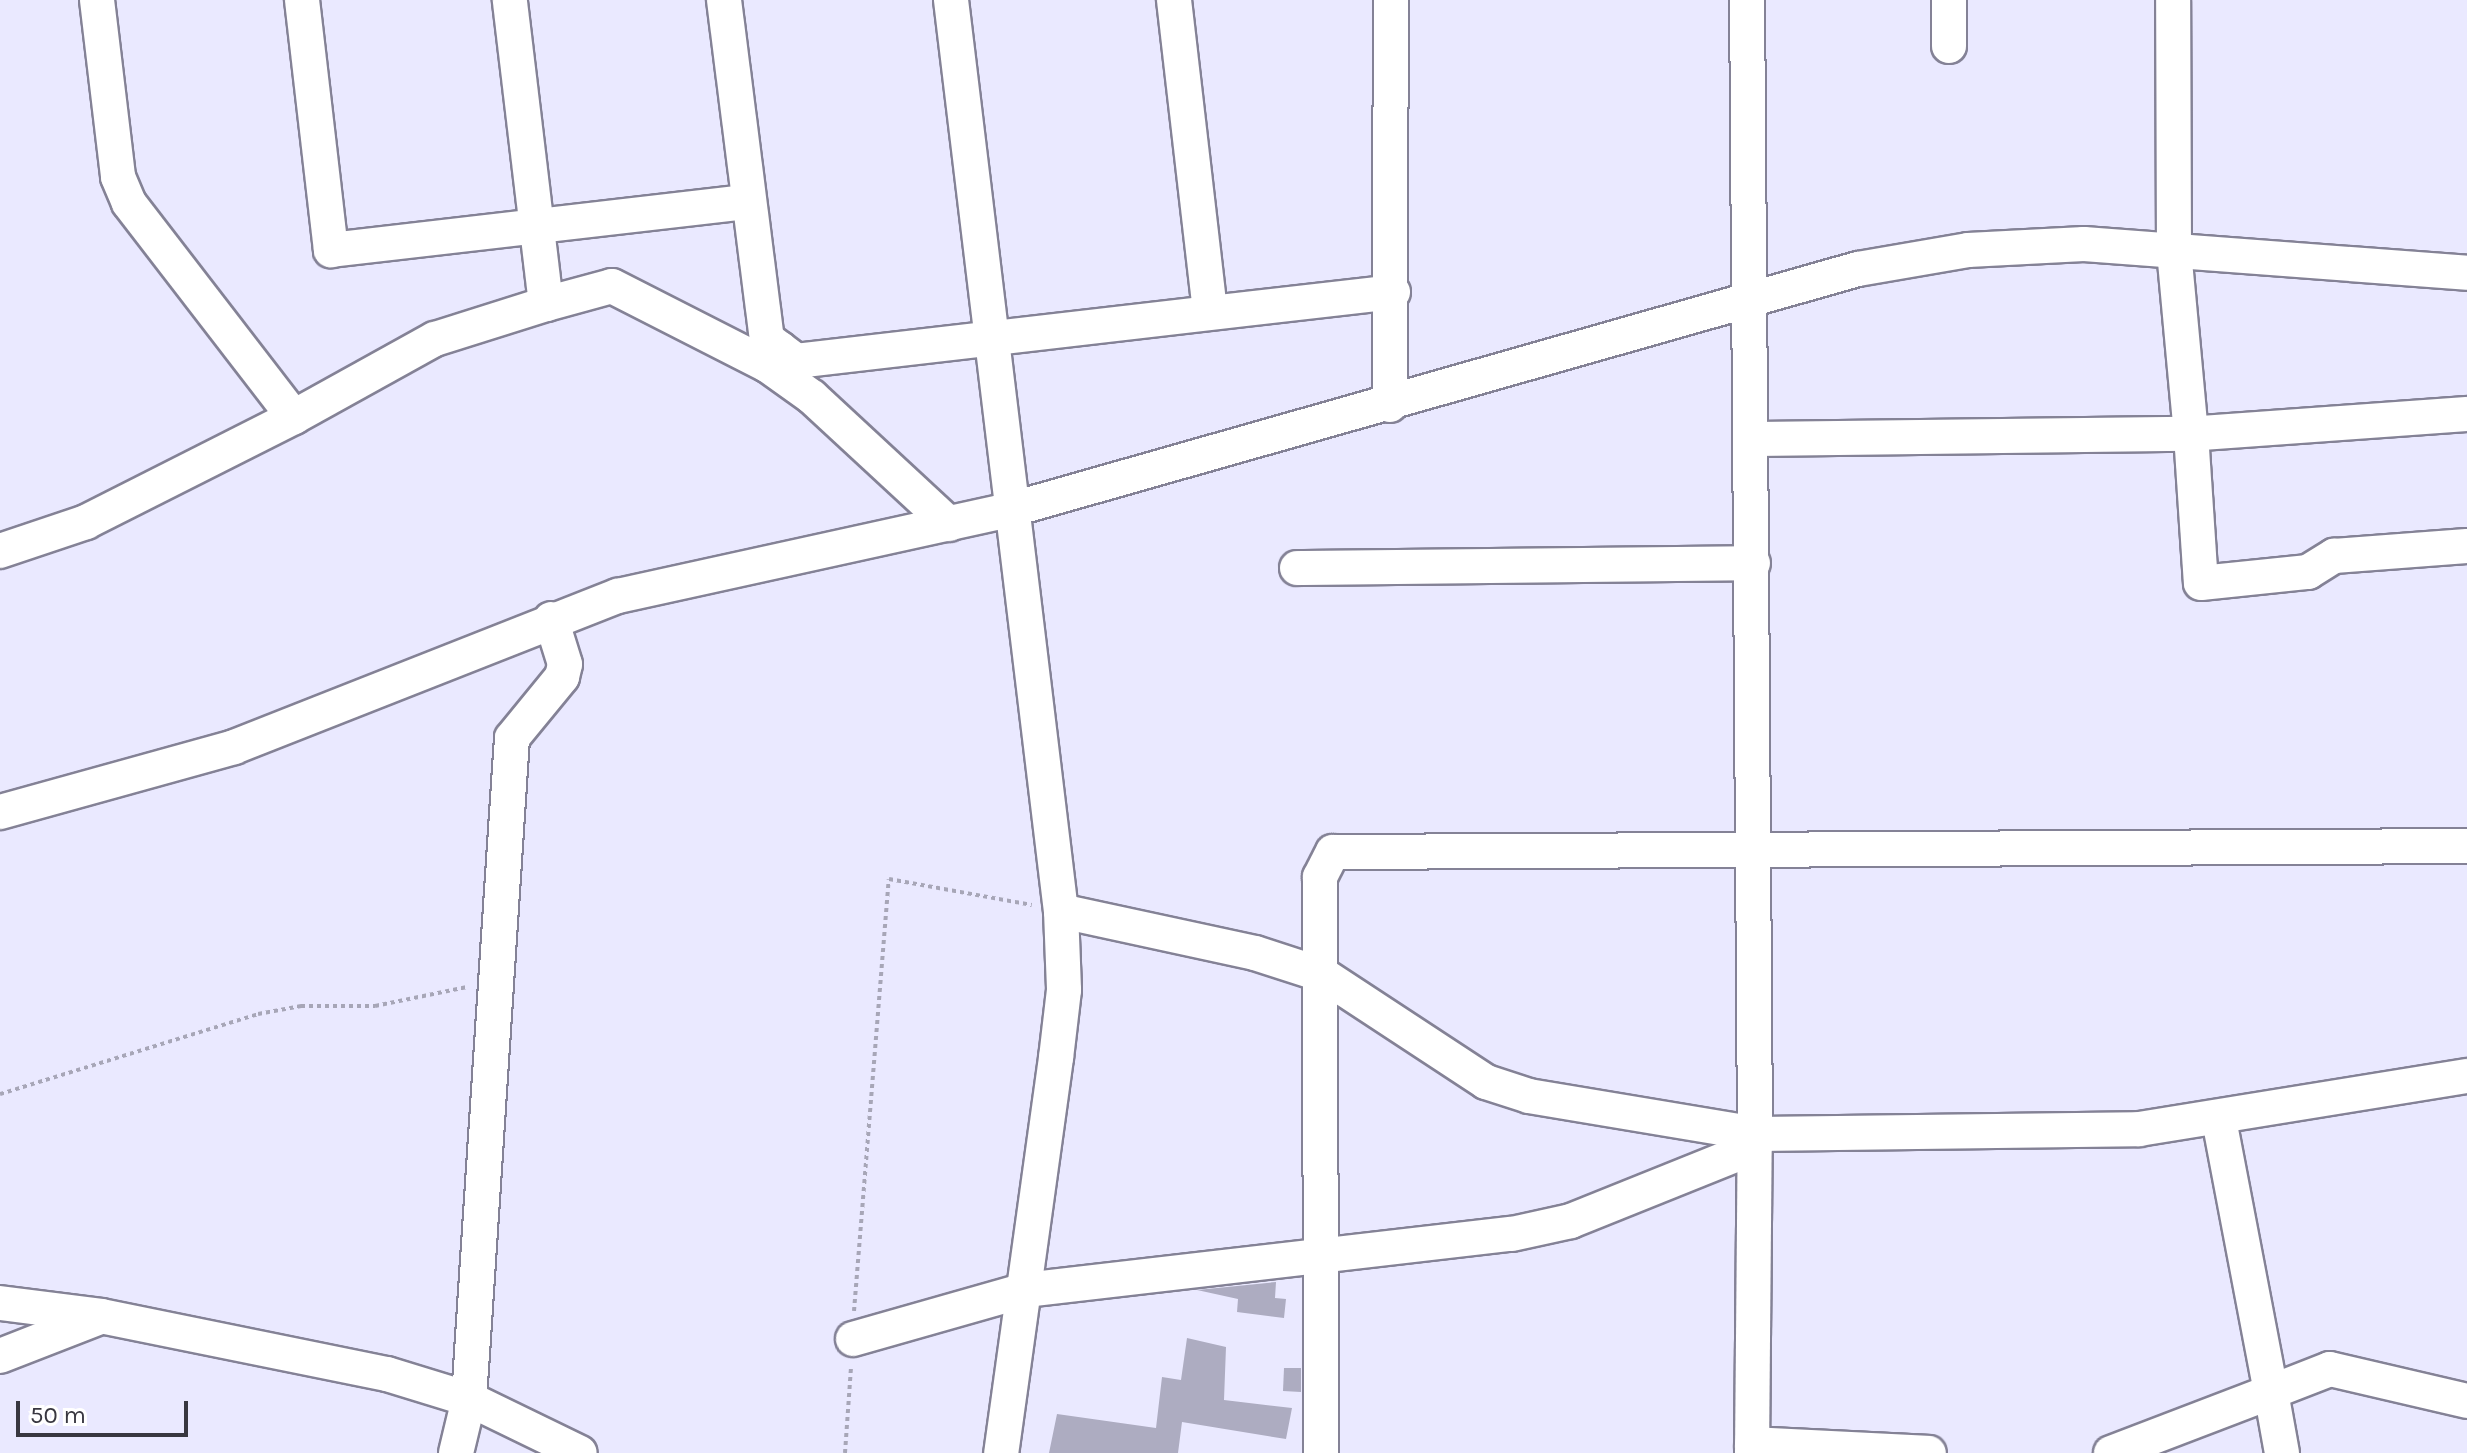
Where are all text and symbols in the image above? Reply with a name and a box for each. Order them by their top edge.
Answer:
scale bar [20,1385,192,1435]
text: 50 m [30,1401,86,1429]

